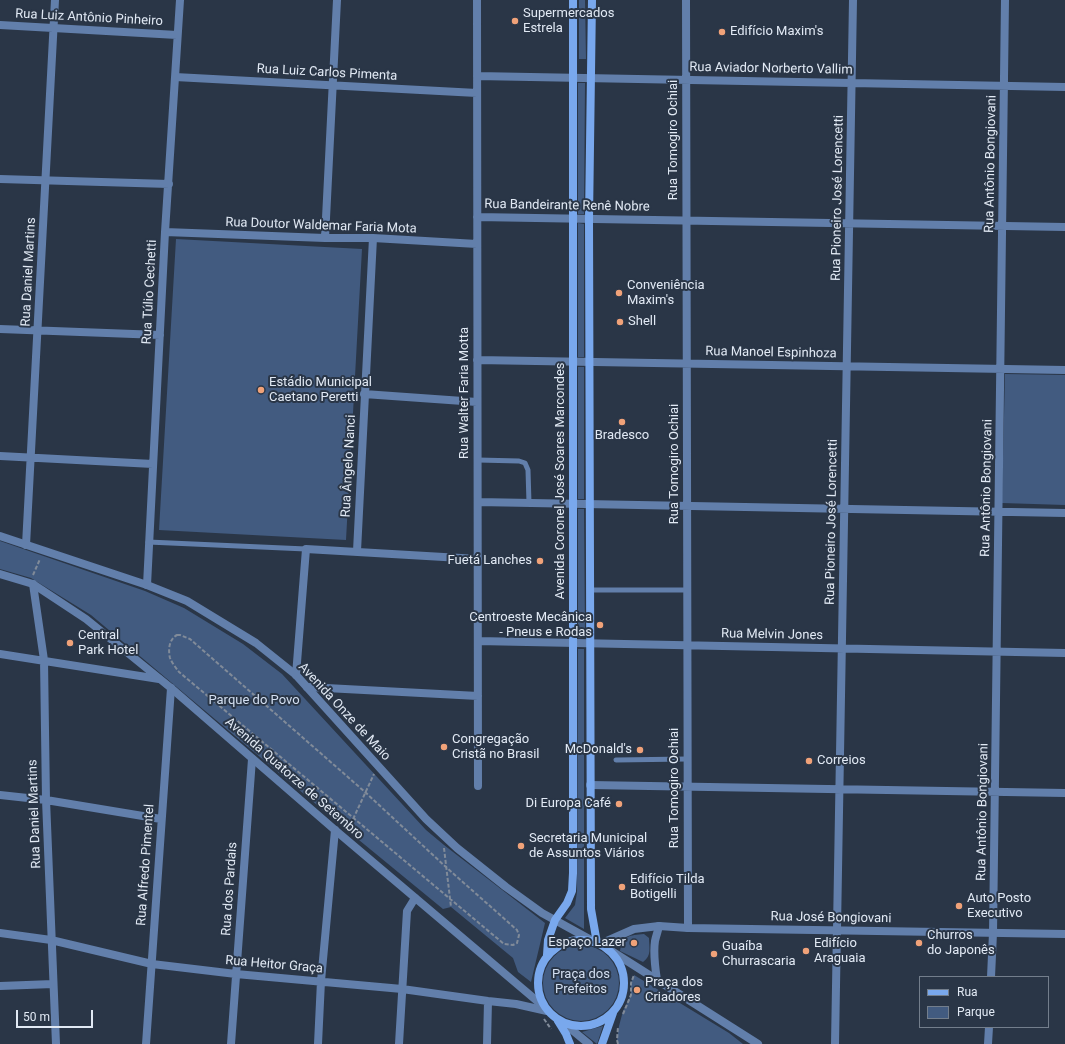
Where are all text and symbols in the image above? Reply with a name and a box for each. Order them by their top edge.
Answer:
street label: Rua Luiz Antônio Pinheiro [15,6,163,30]
place label: Supermercados Estrela [523,6,614,37]
marker: Supermercados Estrela [510,16,520,26]
place label: Edifício Maxim's [730,24,823,40]
marker: Edifício Maxim's [717,27,727,37]
street label: Rua Aviador Norberto Vallim [689,60,853,78]
street label: Rua Luiz Carlos Pimenta [256,62,398,84]
street label: Rua Tomogiro Ochiai [666,80,682,200]
street label: Rua Antônio Bongiovani [982,95,1000,233]
street label: Rua Pioneiro José Lorencetti [829,115,847,281]
street label: Rua Bandeirante Renê Nobre [484,197,650,215]
street label: Rua Doutor Waldemar Faria Mota [225,215,417,237]
street label: Rua Daniel Martins [18,217,40,327]
street label: Rua Túlio Cechetti [139,239,161,345]
place label: Conveniência Maxim's [627,278,705,309]
marker: Conveniência Maxim's [614,288,624,298]
place label: Shell [628,314,656,330]
marker: Shell [615,317,625,327]
street label: Rua Walter Faria Motta [457,327,473,459]
street label: Rua Manoel Espinhoza [705,344,837,362]
street label: Avenida Coronel José Soares Marcondes [553,362,569,600]
place label: Estádio Municipal Caetano Peretti [269,375,372,406]
marker: Estádio Municipal Caetano Peretti [256,385,266,395]
street label: Rua Tomogiro Ochiai [667,404,683,524]
street label: Rua Ângelo Nanci [339,414,359,518]
marker: Bradesco [617,417,627,427]
street label: Rua Antônio Bongiovani [978,419,996,557]
place label: Bradesco [595,428,649,444]
street label: Rua Pioneiro José Lorencetti [823,439,841,605]
place label: Fuetá Lanches [448,553,532,569]
marker: Fuetá Lanches [535,556,545,566]
place label: Centroeste Mecânica - Pneus e Rodas [469,610,592,641]
marker: Centroeste Mecânica - Pneus e Rodas [595,620,605,630]
street label: Rua Melvin Jones [721,626,823,644]
place label: Central Park Hotel [78,628,138,659]
marker: Central Park Hotel [65,638,75,648]
street label: Avenida Onze de Maio [295,660,393,764]
park label: Parque do Povo [208,693,300,709]
street label: Avenida Quatorze de Setembro [222,715,366,843]
street label: Rua Tomogiro Ochiai [667,728,683,848]
place label: Congregação Cristã no Brasil [452,732,539,763]
marker: Congregação Cristã no Brasil [439,742,449,752]
place label: McDonald's [565,742,632,758]
street label: Rua Antônio Bongiovani [974,743,992,881]
marker: McDonald's [635,745,645,755]
place label: Correios [817,753,866,769]
marker: Correios [804,756,814,766]
street label: Rua Daniel Martins [25,759,45,869]
place label: Di Europa Café [526,796,611,812]
marker: Di Europa Café [614,799,624,809]
street label: Rua Alfredo Pimentel [134,804,158,926]
place label: Secretaria Municipal de Assuntos Viários [529,831,647,862]
marker: Secretaria Municipal de Assuntos Viários [516,841,526,851]
street label: Rua dos Pardais [219,842,241,936]
place label: Edifício Tilda Botigelli [630,872,705,903]
marker: Edifício Tilda Botigelli [617,882,627,892]
place label: Auto Posto Executivo [967,891,1031,922]
marker: Auto Posto Executivo [954,901,964,911]
street label: Rua José Bongiovani [770,909,892,927]
place label: Churros do Japonês [927,928,995,959]
place label: Espaço Lazer [548,935,626,951]
place label: Edifício Araguaia [814,936,865,967]
marker: Espaço Lazer [629,938,639,948]
marker: Churros do Japonês [914,938,924,948]
place label: Guaíba Churrascaria [722,939,796,970]
marker: Edifício Araguaia [801,946,811,956]
marker: Guaíba Churrascaria [709,949,719,959]
street label: Rua Heitor Graça [225,953,323,977]
park label: Praça dos Prefeitos [552,967,610,998]
place label: Praça dos Criadores [645,975,703,1006]
legend [919,976,1049,1028]
marker: Praça dos Criadores [632,985,642,995]
text: Rua [957,985,978,999]
scale bar [18,1002,95,1028]
text: Parque [957,1005,995,1019]
text: 50 m [23,1010,50,1024]

